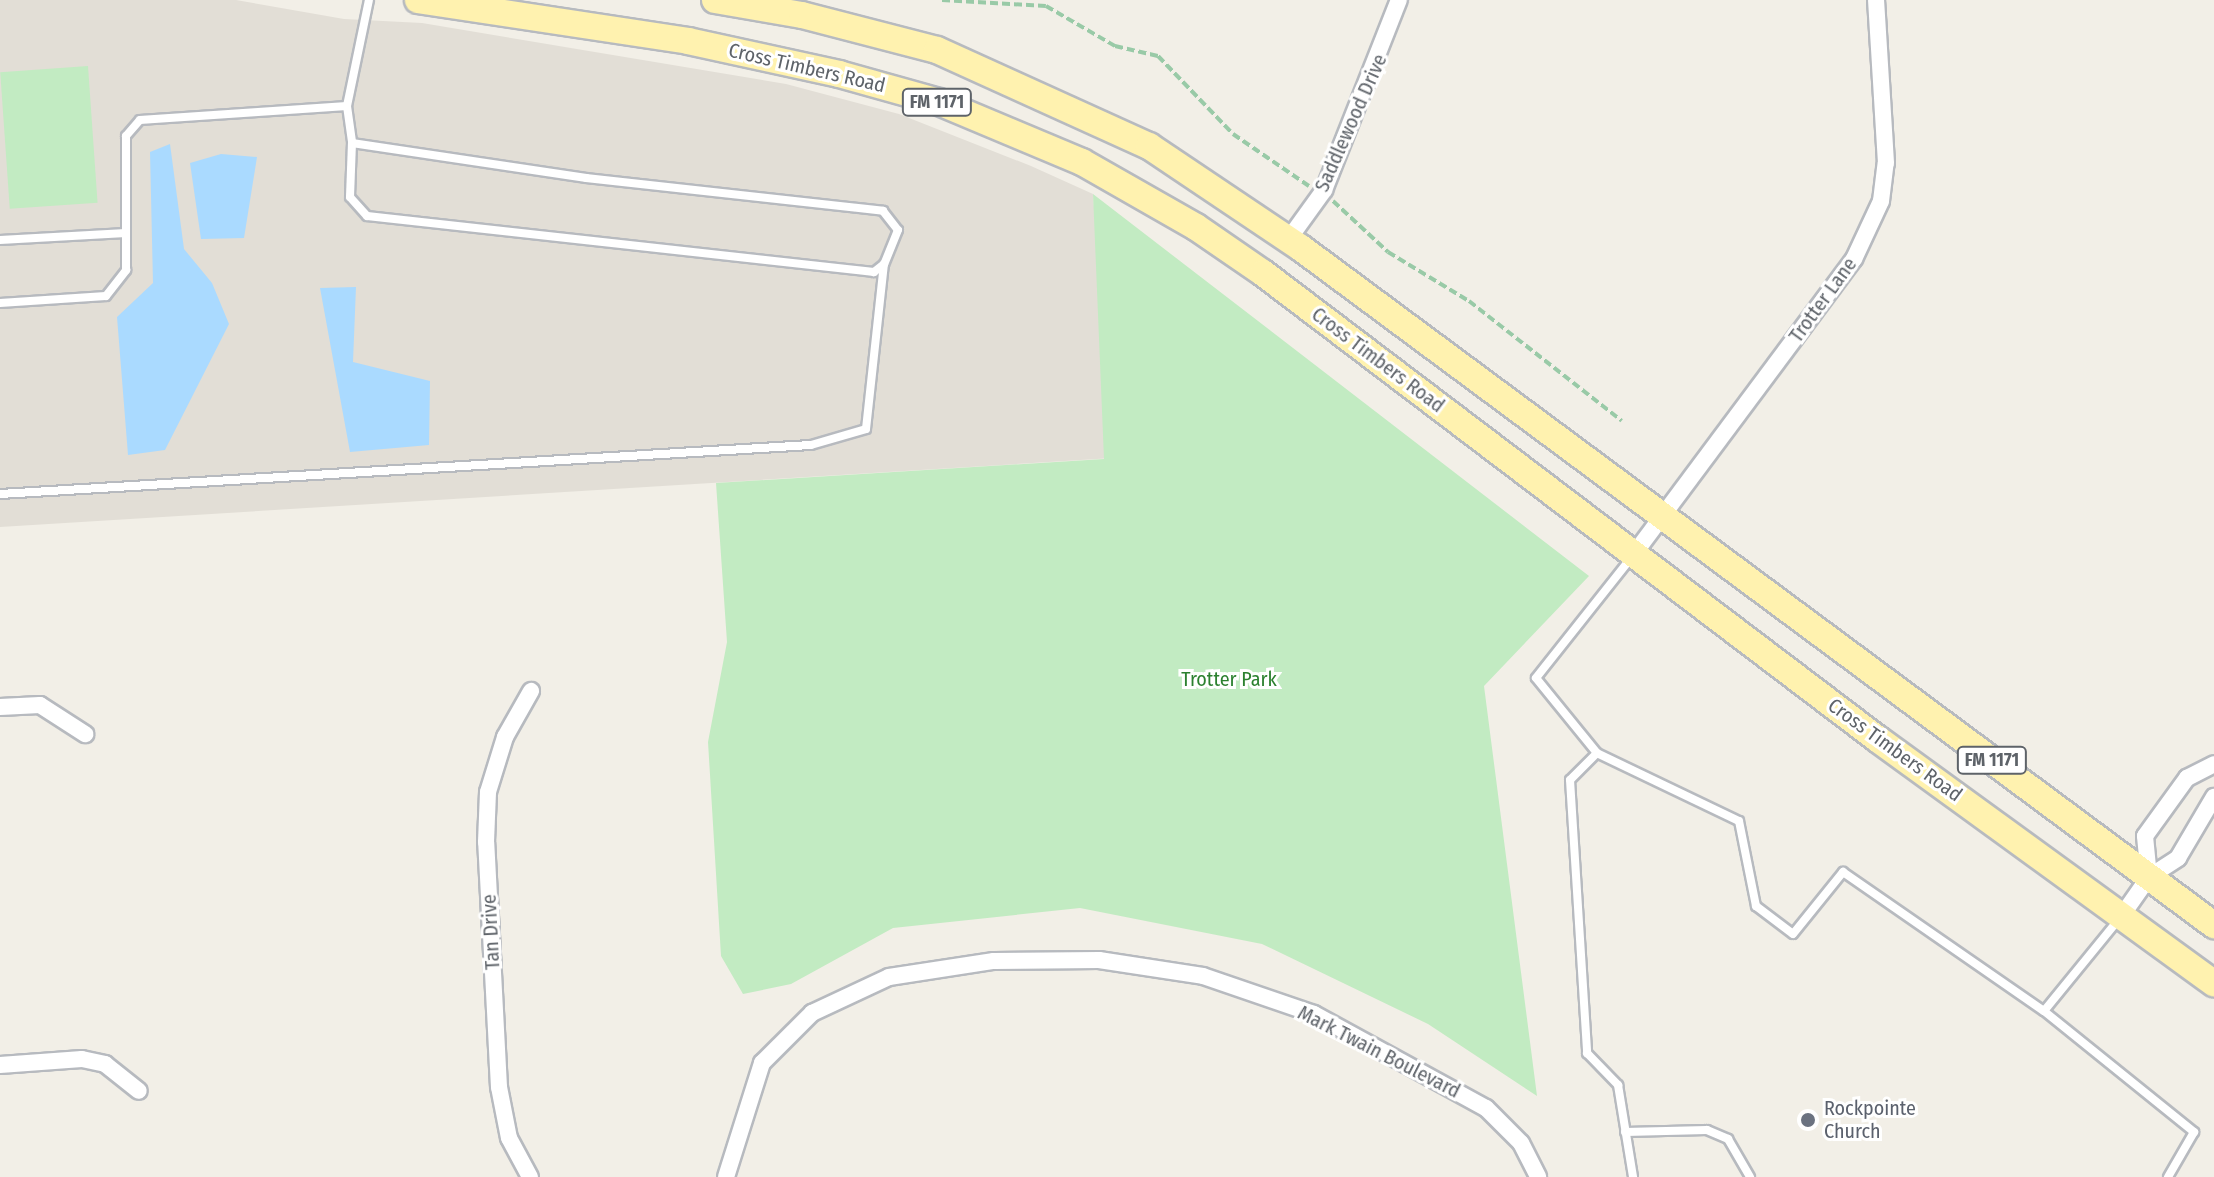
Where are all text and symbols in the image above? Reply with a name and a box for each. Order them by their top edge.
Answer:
street label: Cross Timbers Road [726,38,888,98]
street label: Saddlewood Drive [1310,50,1392,196]
road number: FM 1171 [901,88,973,116]
street label: Trotter Lane [1784,253,1862,347]
street label: Cross Timbers Road [1307,302,1449,418]
park label: Trotter Park [1181,667,1277,691]
street label: Cross Timbers Road [1823,693,1967,807]
road number: FM 1171 [1956,746,2028,774]
street label: Tan Drive [477,894,505,970]
street label: Mark Twain Boulevard [1294,1001,1464,1103]
place label: Rockpointe Church [1824,1096,1916,1143]
marker: Rockpointe Church [1799,1111,1817,1129]

